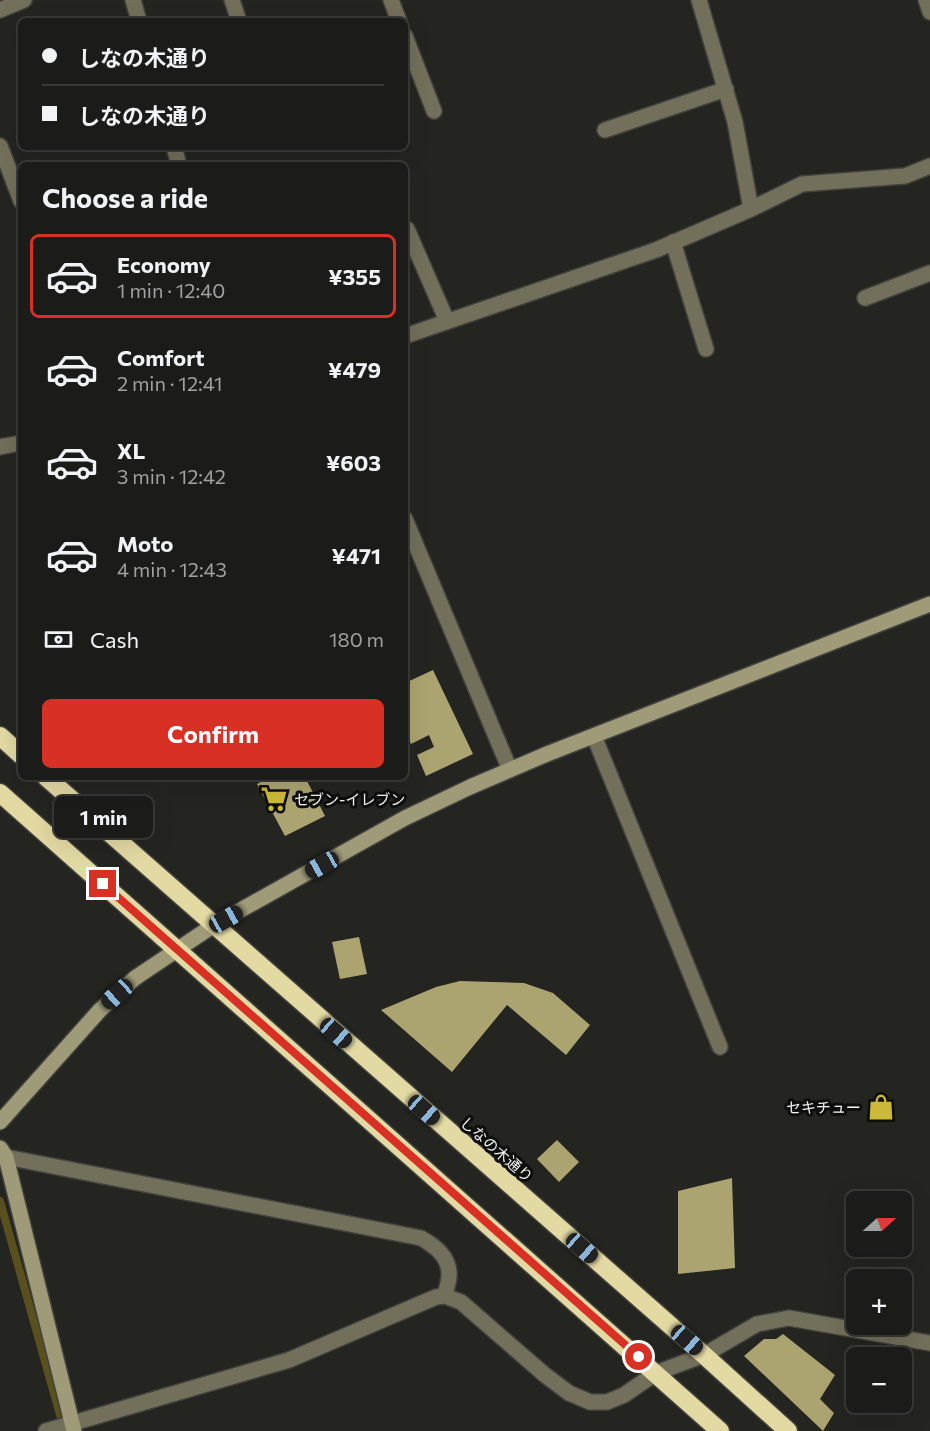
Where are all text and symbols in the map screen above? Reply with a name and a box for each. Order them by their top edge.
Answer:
text: しなの木通り [78,44,210,71]
text: しなの木通り [78,102,210,129]
text: Choose a ride [42,181,208,214]
icon: car [45,249,99,303]
text: Economy [117,251,211,278]
text: ¥355 [328,263,381,290]
text: 1 min · 12:40 [117,278,225,302]
icon: car [45,342,99,396]
text: Comfort [117,344,205,371]
text: ¥479 [328,356,381,383]
text: 2 min · 12:41 [117,371,223,395]
icon: car [45,435,99,489]
text: XL [117,437,145,464]
text: ¥603 [326,449,381,476]
text: 3 min · 12:42 [117,464,226,488]
icon: car [45,528,99,582]
text: Moto [117,530,173,557]
text: ¥471 [332,542,381,569]
text: 4 min · 12:43 [117,557,227,581]
icon: cash [42,623,75,656]
text: Cash [90,626,139,653]
text: 180 m [329,627,384,651]
button: Confirm [42,699,384,768]
supermarket icon: セブン-イレブン [259,784,289,814]
place label: セブン-イレブン [294,790,405,808]
callout: 1 min [54,797,152,839]
text: 1 min [80,805,127,829]
car [302,848,342,882]
route end [89,870,116,897]
car [206,902,246,936]
car [98,975,136,1013]
car [317,1014,355,1052]
car [405,1091,443,1129]
shop icon: セキチュー [866,1092,896,1122]
place label: セキチュー [786,1098,861,1116]
street label: しなの木通り [457,1113,537,1185]
north arrow [846,1191,912,1257]
map controls [846,1191,912,1413]
car [563,1229,601,1267]
button: + [846,1269,912,1335]
car [668,1321,706,1359]
route start [625,1343,652,1370]
button: − [846,1347,912,1413]

